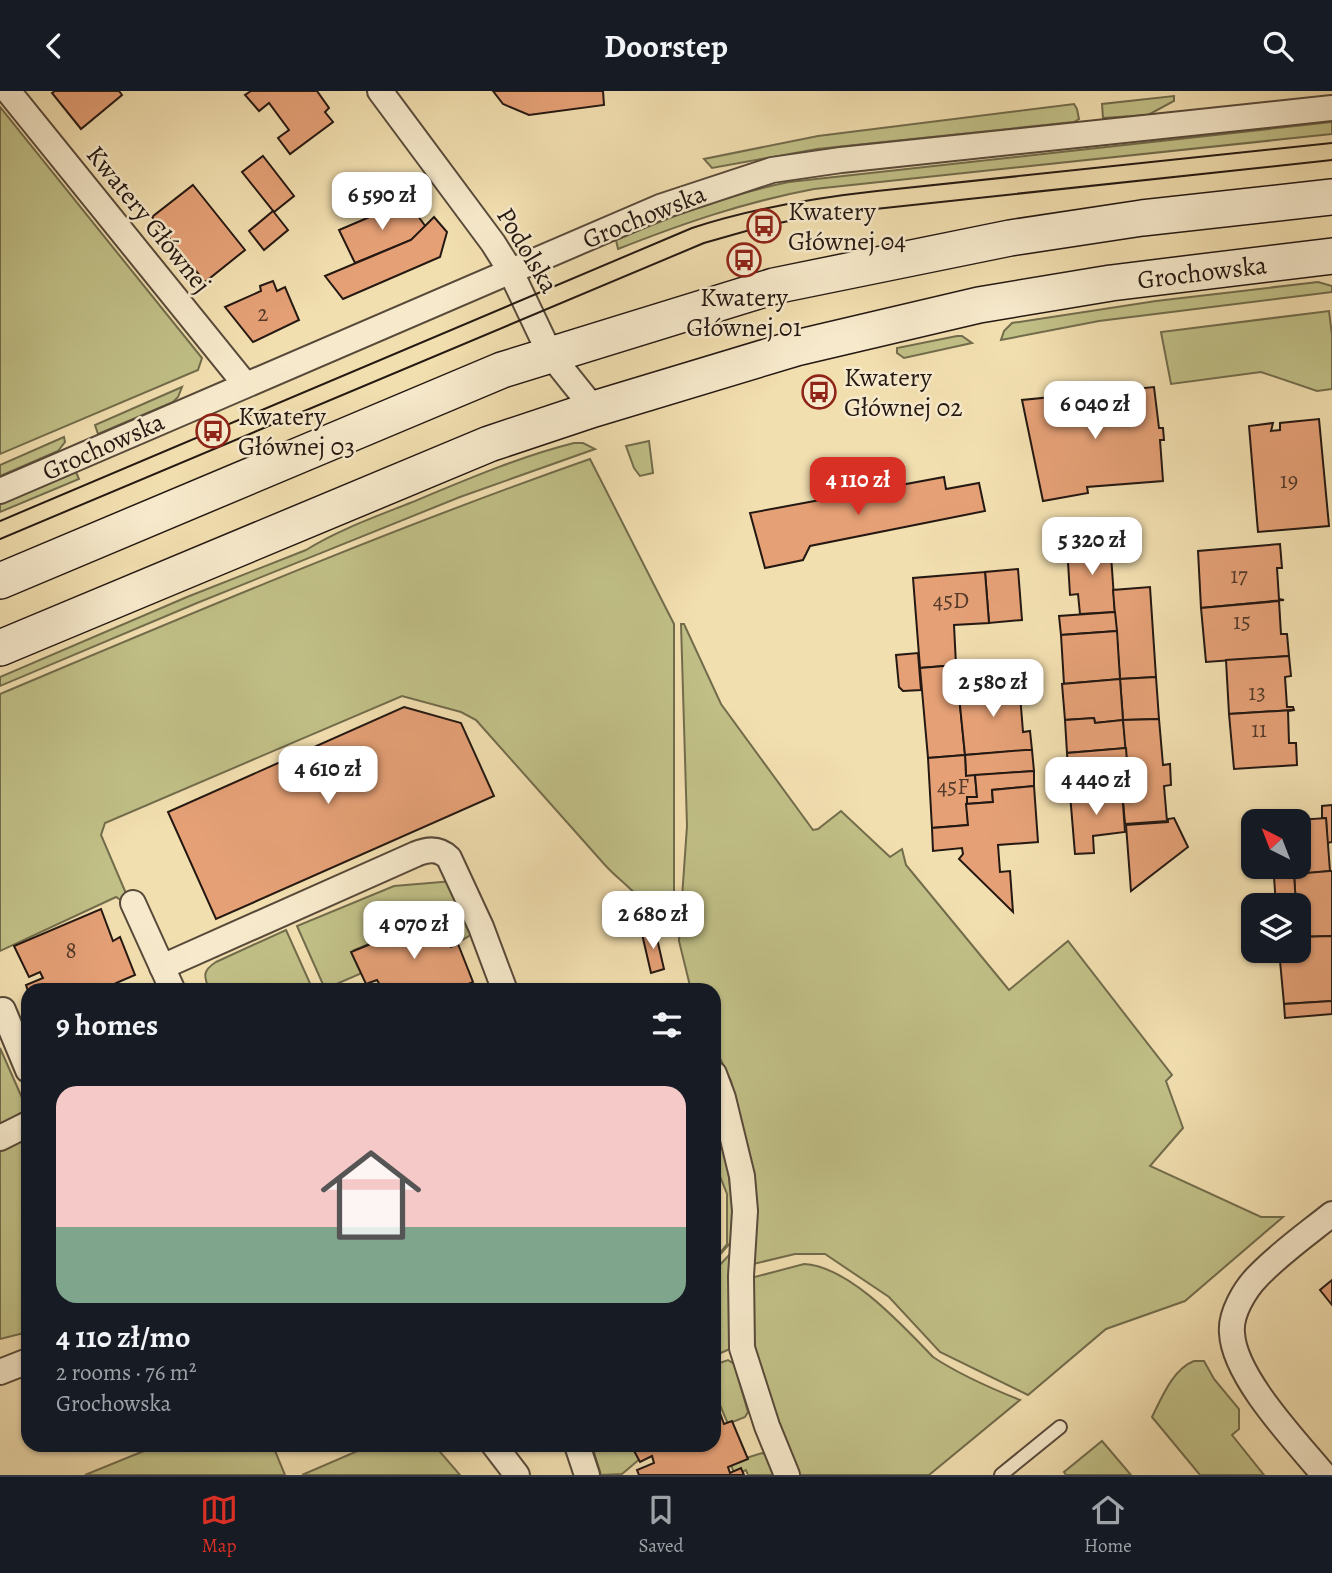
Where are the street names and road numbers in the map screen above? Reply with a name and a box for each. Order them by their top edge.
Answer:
street label: Kwatery Głównej [78,138,219,300]
street label: Grochowska [577,176,711,257]
street label: Podolska [488,201,567,300]
street label: Grochowska [1135,247,1269,298]
street label: Grochowska [37,404,170,489]

